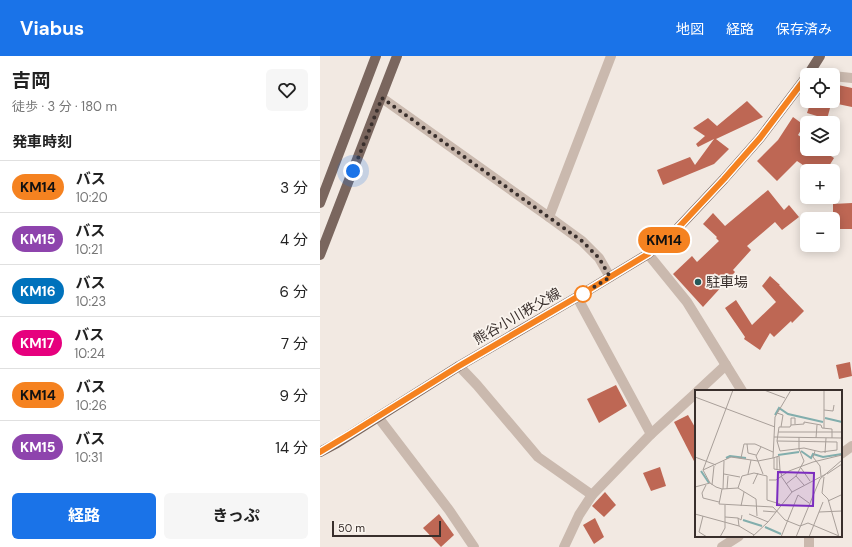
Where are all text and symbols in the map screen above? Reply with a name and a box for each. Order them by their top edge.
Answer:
text: Viabus [20,16,84,41]
text: 地図 [676,20,704,38]
text: 経路 [726,20,754,38]
text: 保存済み [776,20,832,38]
text: 吉岡 [12,68,50,93]
map controls [800,68,840,252]
button: locate [800,68,840,108]
button: heart [266,69,308,111]
text: 徒歩 · 3 分 · 180 m [12,98,117,115]
button: layers [800,116,840,156]
text: 発車時刻 [12,132,72,152]
your location [343,161,363,181]
button: + [800,164,840,204]
text: バス [76,169,106,189]
text: KM14 [20,178,56,196]
text: 3 分 [280,178,308,198]
text: 10:20 [76,189,108,206]
button: − [800,212,840,252]
text: バス [75,221,105,241]
line badge: KM14 [636,227,692,253]
text: KM15 [20,230,55,248]
text: 4 分 [280,230,308,250]
text: KM14 [646,231,682,249]
text: 10:21 [75,241,102,258]
text: バス [76,273,106,293]
place label: 駐車場 [706,273,748,291]
marker: 駐車場 [693,277,703,287]
text: KM16 [20,282,56,300]
text: 6 分 [280,282,308,302]
street label: 熊谷小川秩父線 [470,284,564,348]
unlabelled marker [574,285,592,303]
text: 10:23 [76,293,106,310]
text: バス [74,325,104,345]
text: KM17 [20,334,54,352]
text: 7 分 [281,334,308,354]
text: 10:24 [74,345,105,362]
text: バス [76,377,106,397]
text: KM14 [20,386,56,404]
text: 9 分 [280,386,308,406]
inset map [695,390,842,537]
text: 10:26 [76,397,107,414]
text: バス [75,429,105,449]
text: KM15 [20,438,55,456]
text: 14 分 [275,438,308,458]
text: 10:31 [75,449,102,466]
button: 経路 [12,493,156,539]
button: きっぷ [164,493,308,539]
scale bar [332,519,441,538]
text: 50 m [338,521,365,535]

